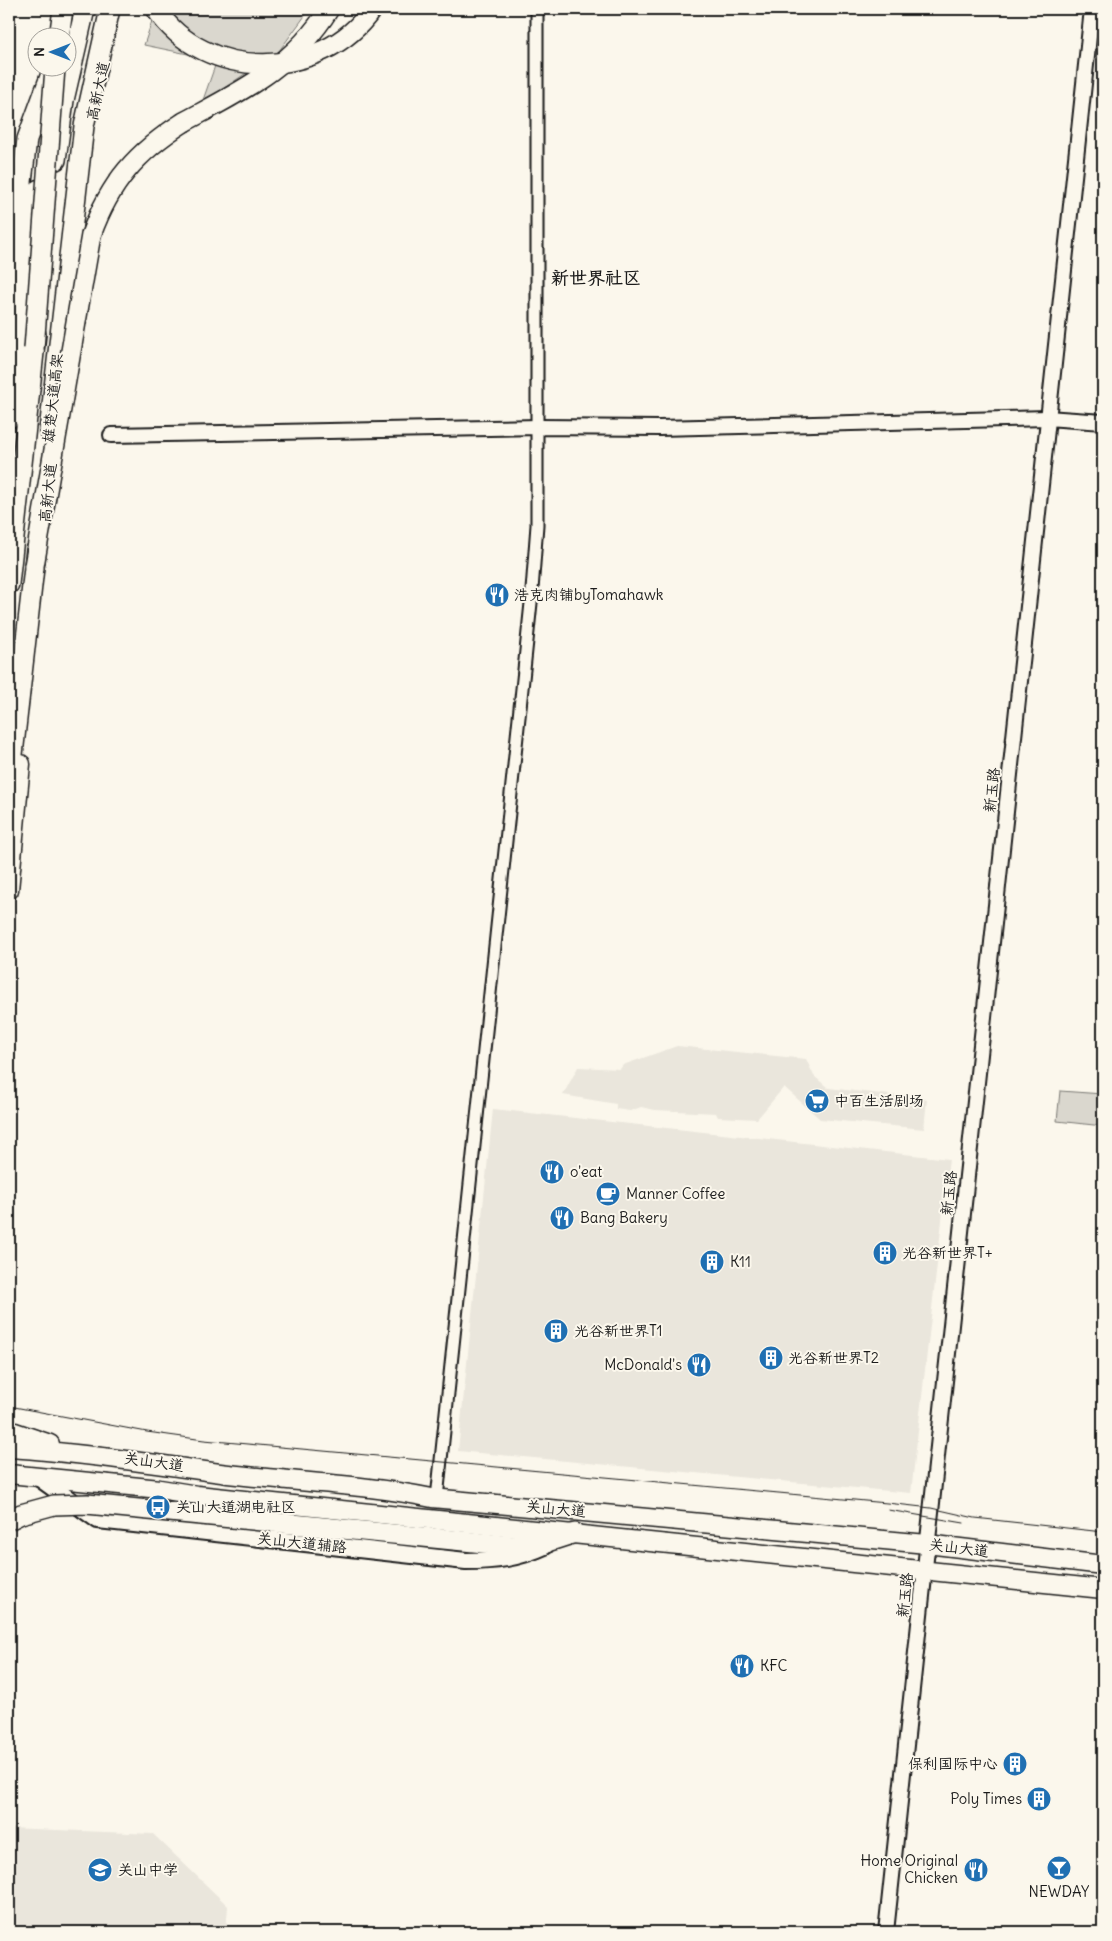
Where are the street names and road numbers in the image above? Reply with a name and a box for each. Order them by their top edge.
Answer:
street label: 高新大道 [82,60,113,122]
street label: 雄楚大道高架 [38,352,67,444]
street label: 高新大道 [35,462,60,524]
street label: 新玉路 [980,767,1003,813]
street label: 新玉路 [937,1170,960,1216]
street label: 关山大道 [123,1448,185,1475]
street label: 关山大道 [525,1496,587,1521]
street label: 关山大道辅路 [256,1528,348,1557]
street label: 关山大道 [928,1534,990,1561]
street label: 新玉路 [893,1572,916,1618]

